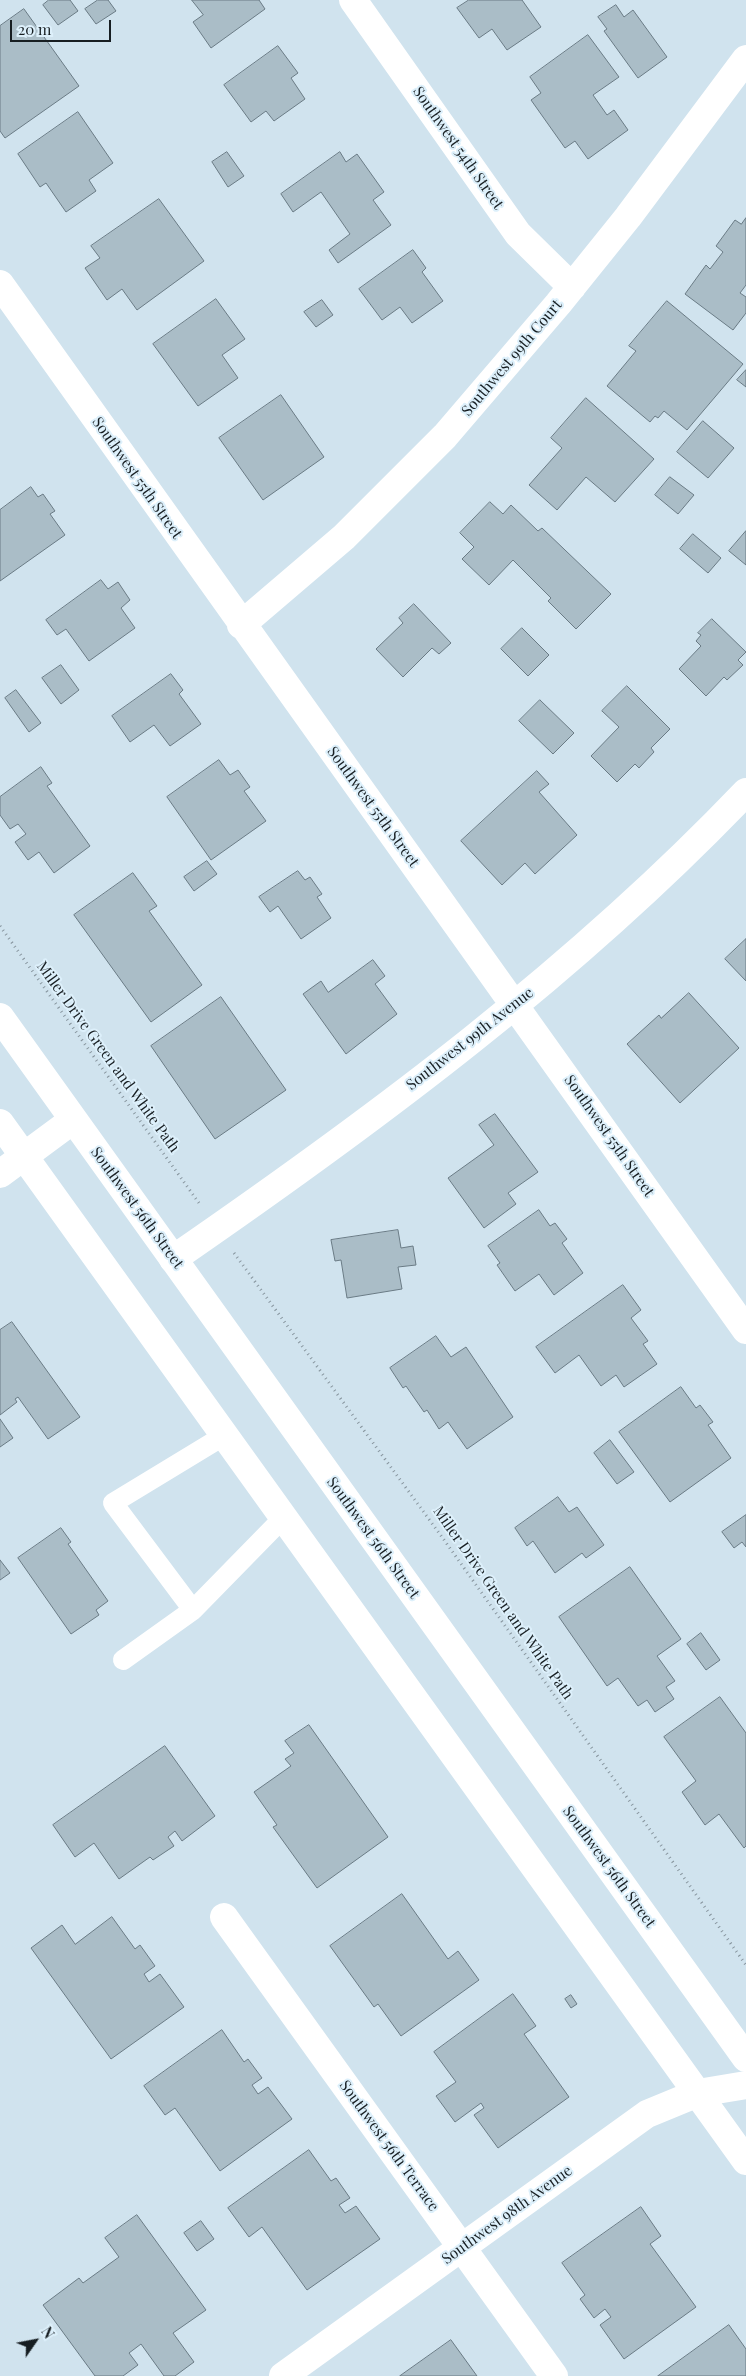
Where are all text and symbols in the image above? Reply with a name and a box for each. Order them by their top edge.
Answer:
scale bar [12,10,114,42]
text: 20 m [18,19,51,39]
street label: Southwest 54th Street [409,83,507,213]
street label: Southwest 99th Court [458,296,566,420]
street label: Southwest 55th Street [88,414,186,542]
street label: Southwest 55th Street [323,743,423,871]
street label: Miller Drive Green and White Path [33,958,183,1156]
street label: Southwest 99th Avenue [403,984,537,1094]
street label: Southwest 55th Street [560,1072,658,1200]
street label: Southwest 56th Street [87,1144,187,1272]
street label: Southwest 56th Street [323,1474,423,1602]
street label: Miller Drive Green and White Path [429,1503,577,1703]
street label: Southwest 56th Street [559,1803,659,1931]
street label: Southwest 56th Terrace [335,2077,443,2215]
street label: Southwest 98th Avenue [438,2162,576,2268]
north arrow [10,2316,60,2366]
text: N [37,2323,59,2342]

